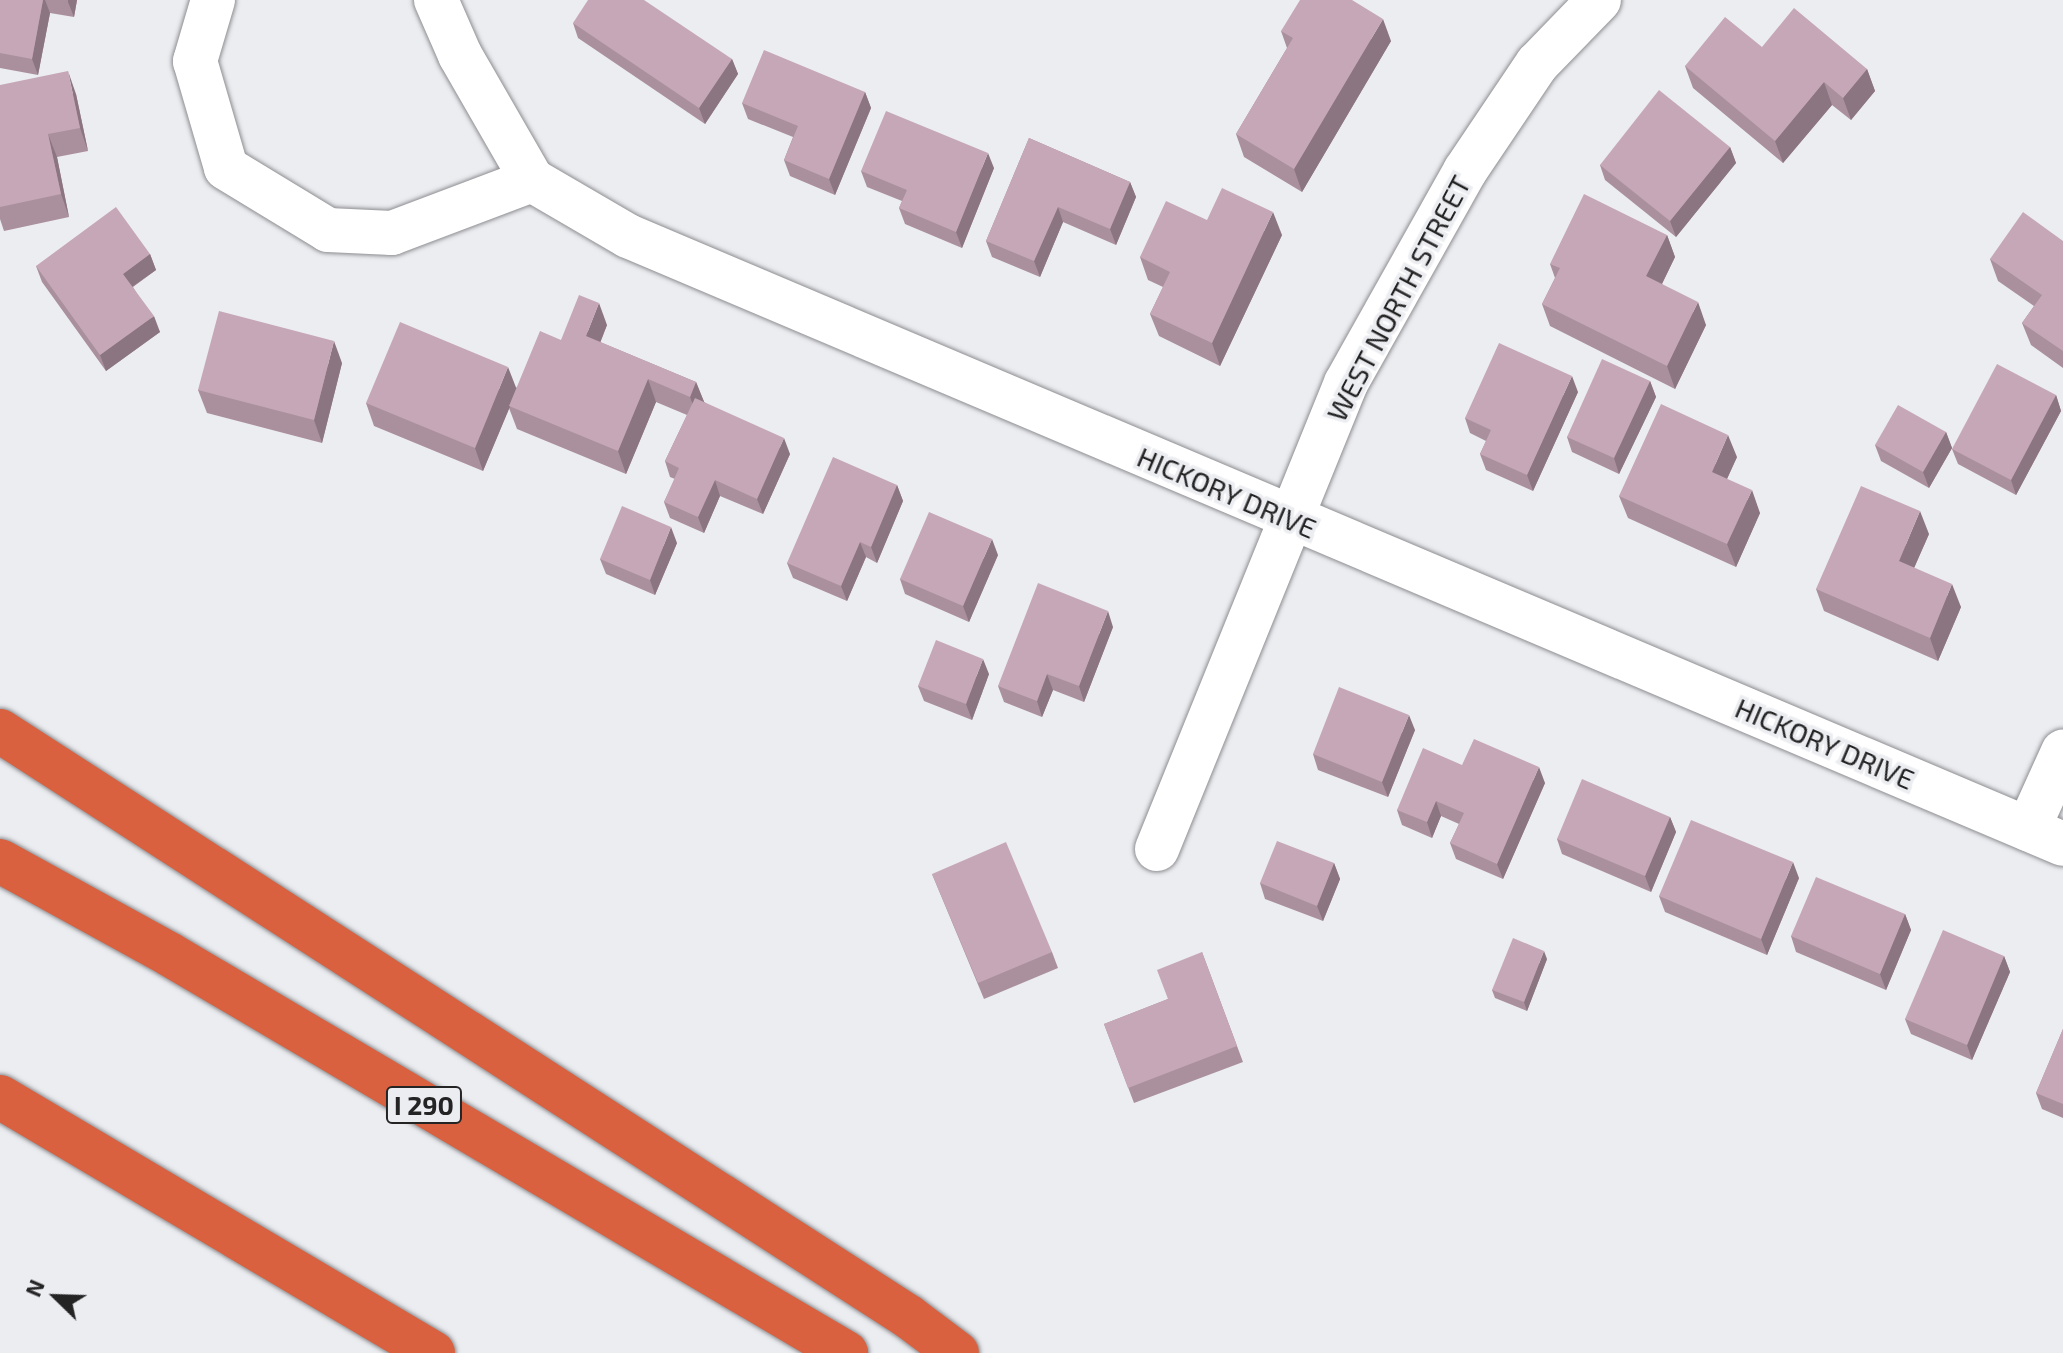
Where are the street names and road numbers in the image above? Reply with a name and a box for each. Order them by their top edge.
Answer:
street label: WEST NORTH STREET [1319,169,1477,427]
street label: HICKORY DRIVE [1132,439,1322,545]
street label: HICKORY DRIVE [1730,690,1920,796]
road number: I 290 [384,1083,464,1127]

